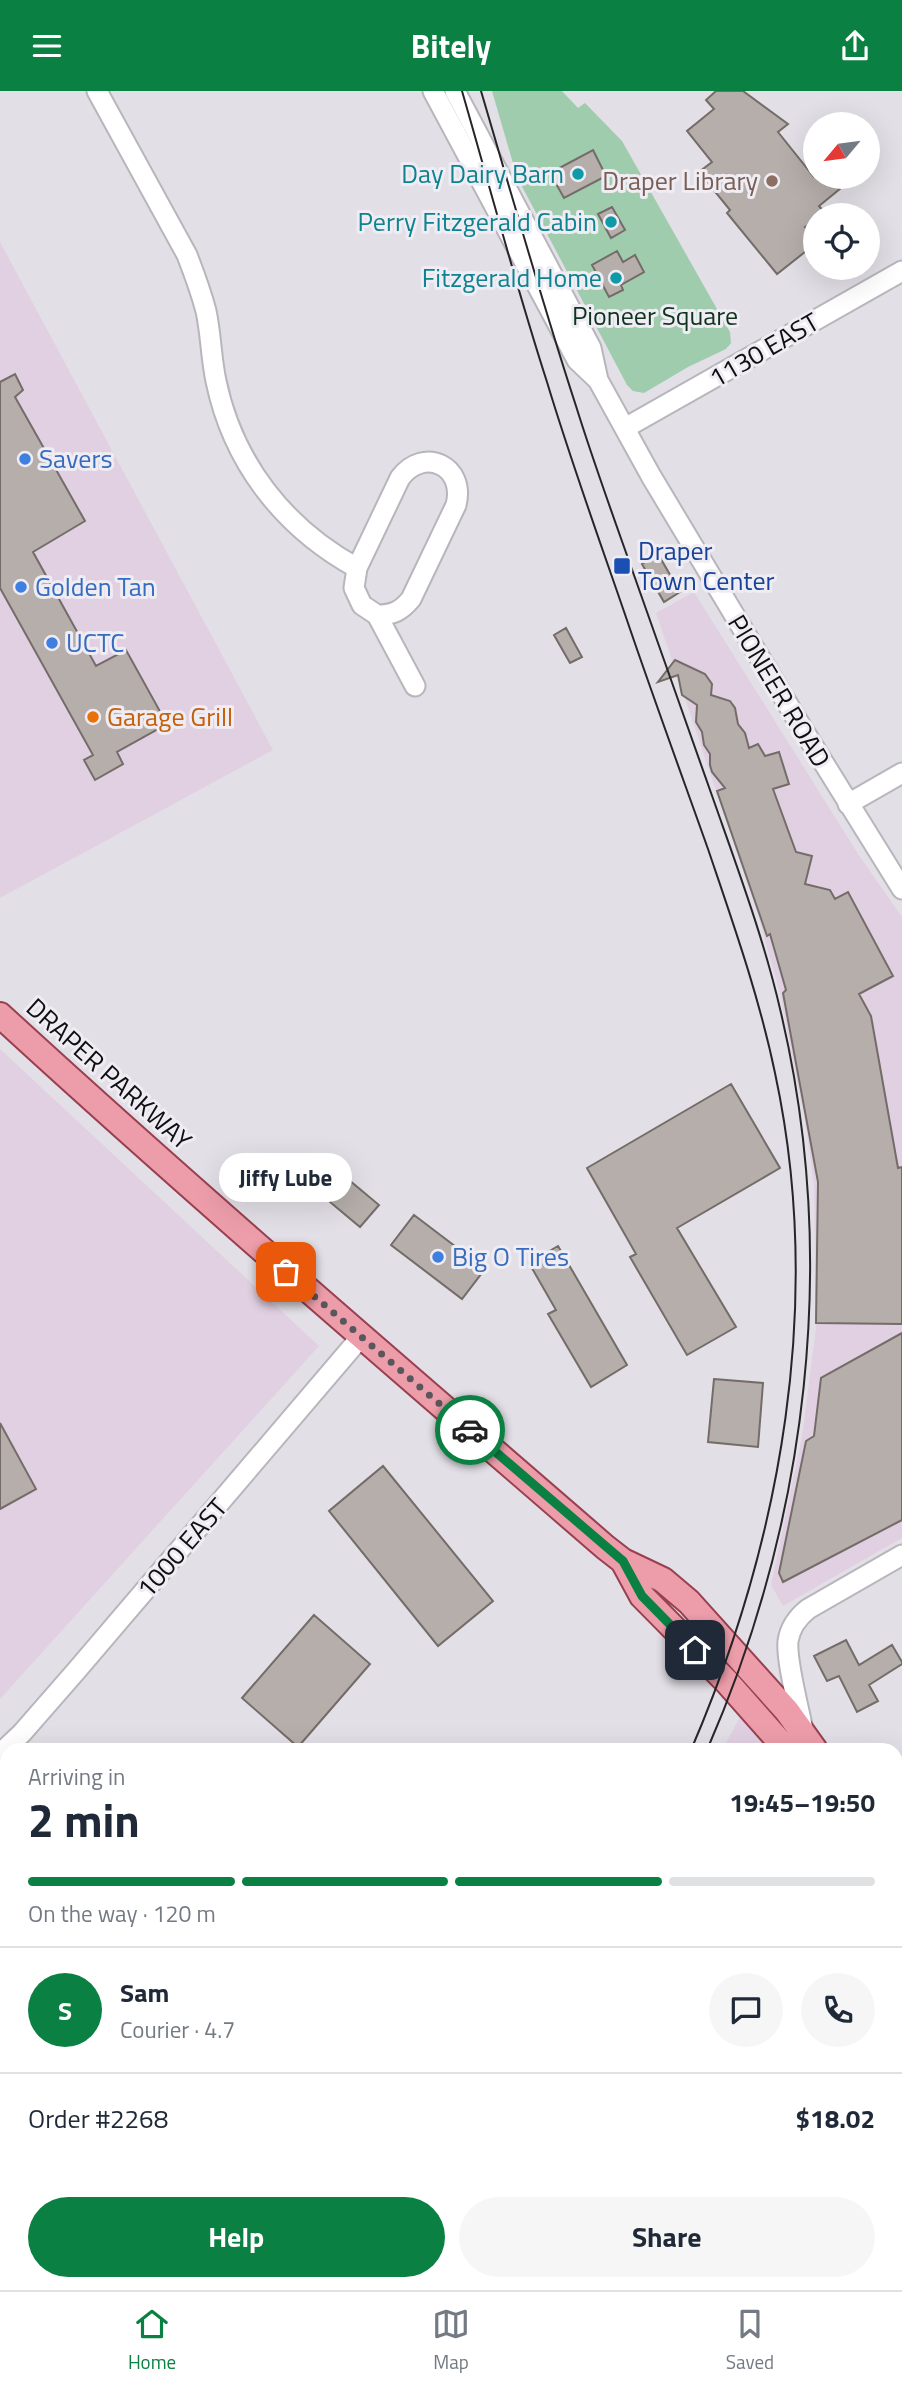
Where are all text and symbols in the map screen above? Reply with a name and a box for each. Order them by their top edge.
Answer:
text: Bitely [411,22,491,70]
icon: menu [28,27,66,65]
icon: share [836,27,874,65]
north arrow [803,112,880,189]
map controls [803,112,880,280]
place label: Day Dairy Barn [401,154,564,193]
place label: Draper Library [602,161,758,200]
marker: Day Dairy Barn [570,166,586,182]
marker: Draper Library [764,173,780,189]
place label: Perry Fitzgerald Cabin [357,202,597,241]
button: locate [803,203,880,280]
marker: Perry Fitzgerald Cabin [603,214,619,230]
place label: Fitzgerald Home [422,258,602,297]
marker: Fitzgerald Home [608,270,624,286]
park label: Pioneer Square [572,296,738,335]
street label: 1130 EAST [701,302,826,397]
place label: Savers [39,439,112,478]
marker: Savers [17,451,33,467]
place label: Draper Town Center [638,531,775,600]
marker: Draper Town Center [612,556,632,576]
place label: Golden Tan [35,567,156,606]
marker: Golden Tan [13,579,29,595]
street label: PIONEER ROAD [718,607,840,775]
place label: UCTC [66,623,124,662]
marker: UCTC [44,635,60,651]
place label: Garage Grill [107,697,233,736]
marker: Garage Grill [85,709,101,725]
street label: DRAPER PARKWAY [18,988,201,1159]
callout: Jiffy Lube [219,1153,352,1202]
text: Jiffy Lube [239,1160,332,1195]
place label: Big O Tires [452,1237,569,1276]
pin [256,1242,316,1302]
marker: Big O Tires [430,1249,446,1265]
icon: bag [267,1253,305,1291]
courier [435,1395,505,1465]
icon: car [451,1411,489,1449]
street label: 1000 EAST [127,1489,236,1606]
pin [665,1620,725,1680]
icon: home [676,1631,714,1669]
text: Arriving in [28,1759,125,1794]
text: 19:45–19:50 [729,1783,875,1822]
text: 2 min [28,1785,140,1855]
text: On the way · 120 m [28,1896,216,1931]
text: Sam [120,1973,169,2012]
button: chat [709,1973,783,2047]
button: phone [801,1973,875,2047]
text: S [58,1991,72,2030]
text: Courier · 4.7 [120,2012,235,2047]
text: Order #2268 [28,2099,168,2138]
text: $18.02 [796,2099,875,2138]
button: Help [28,2197,445,2277]
button: Share [459,2197,875,2277]
tab: Home [128,2305,176,2376]
tab: Map [432,2305,470,2376]
tab: Saved [726,2305,774,2376]

